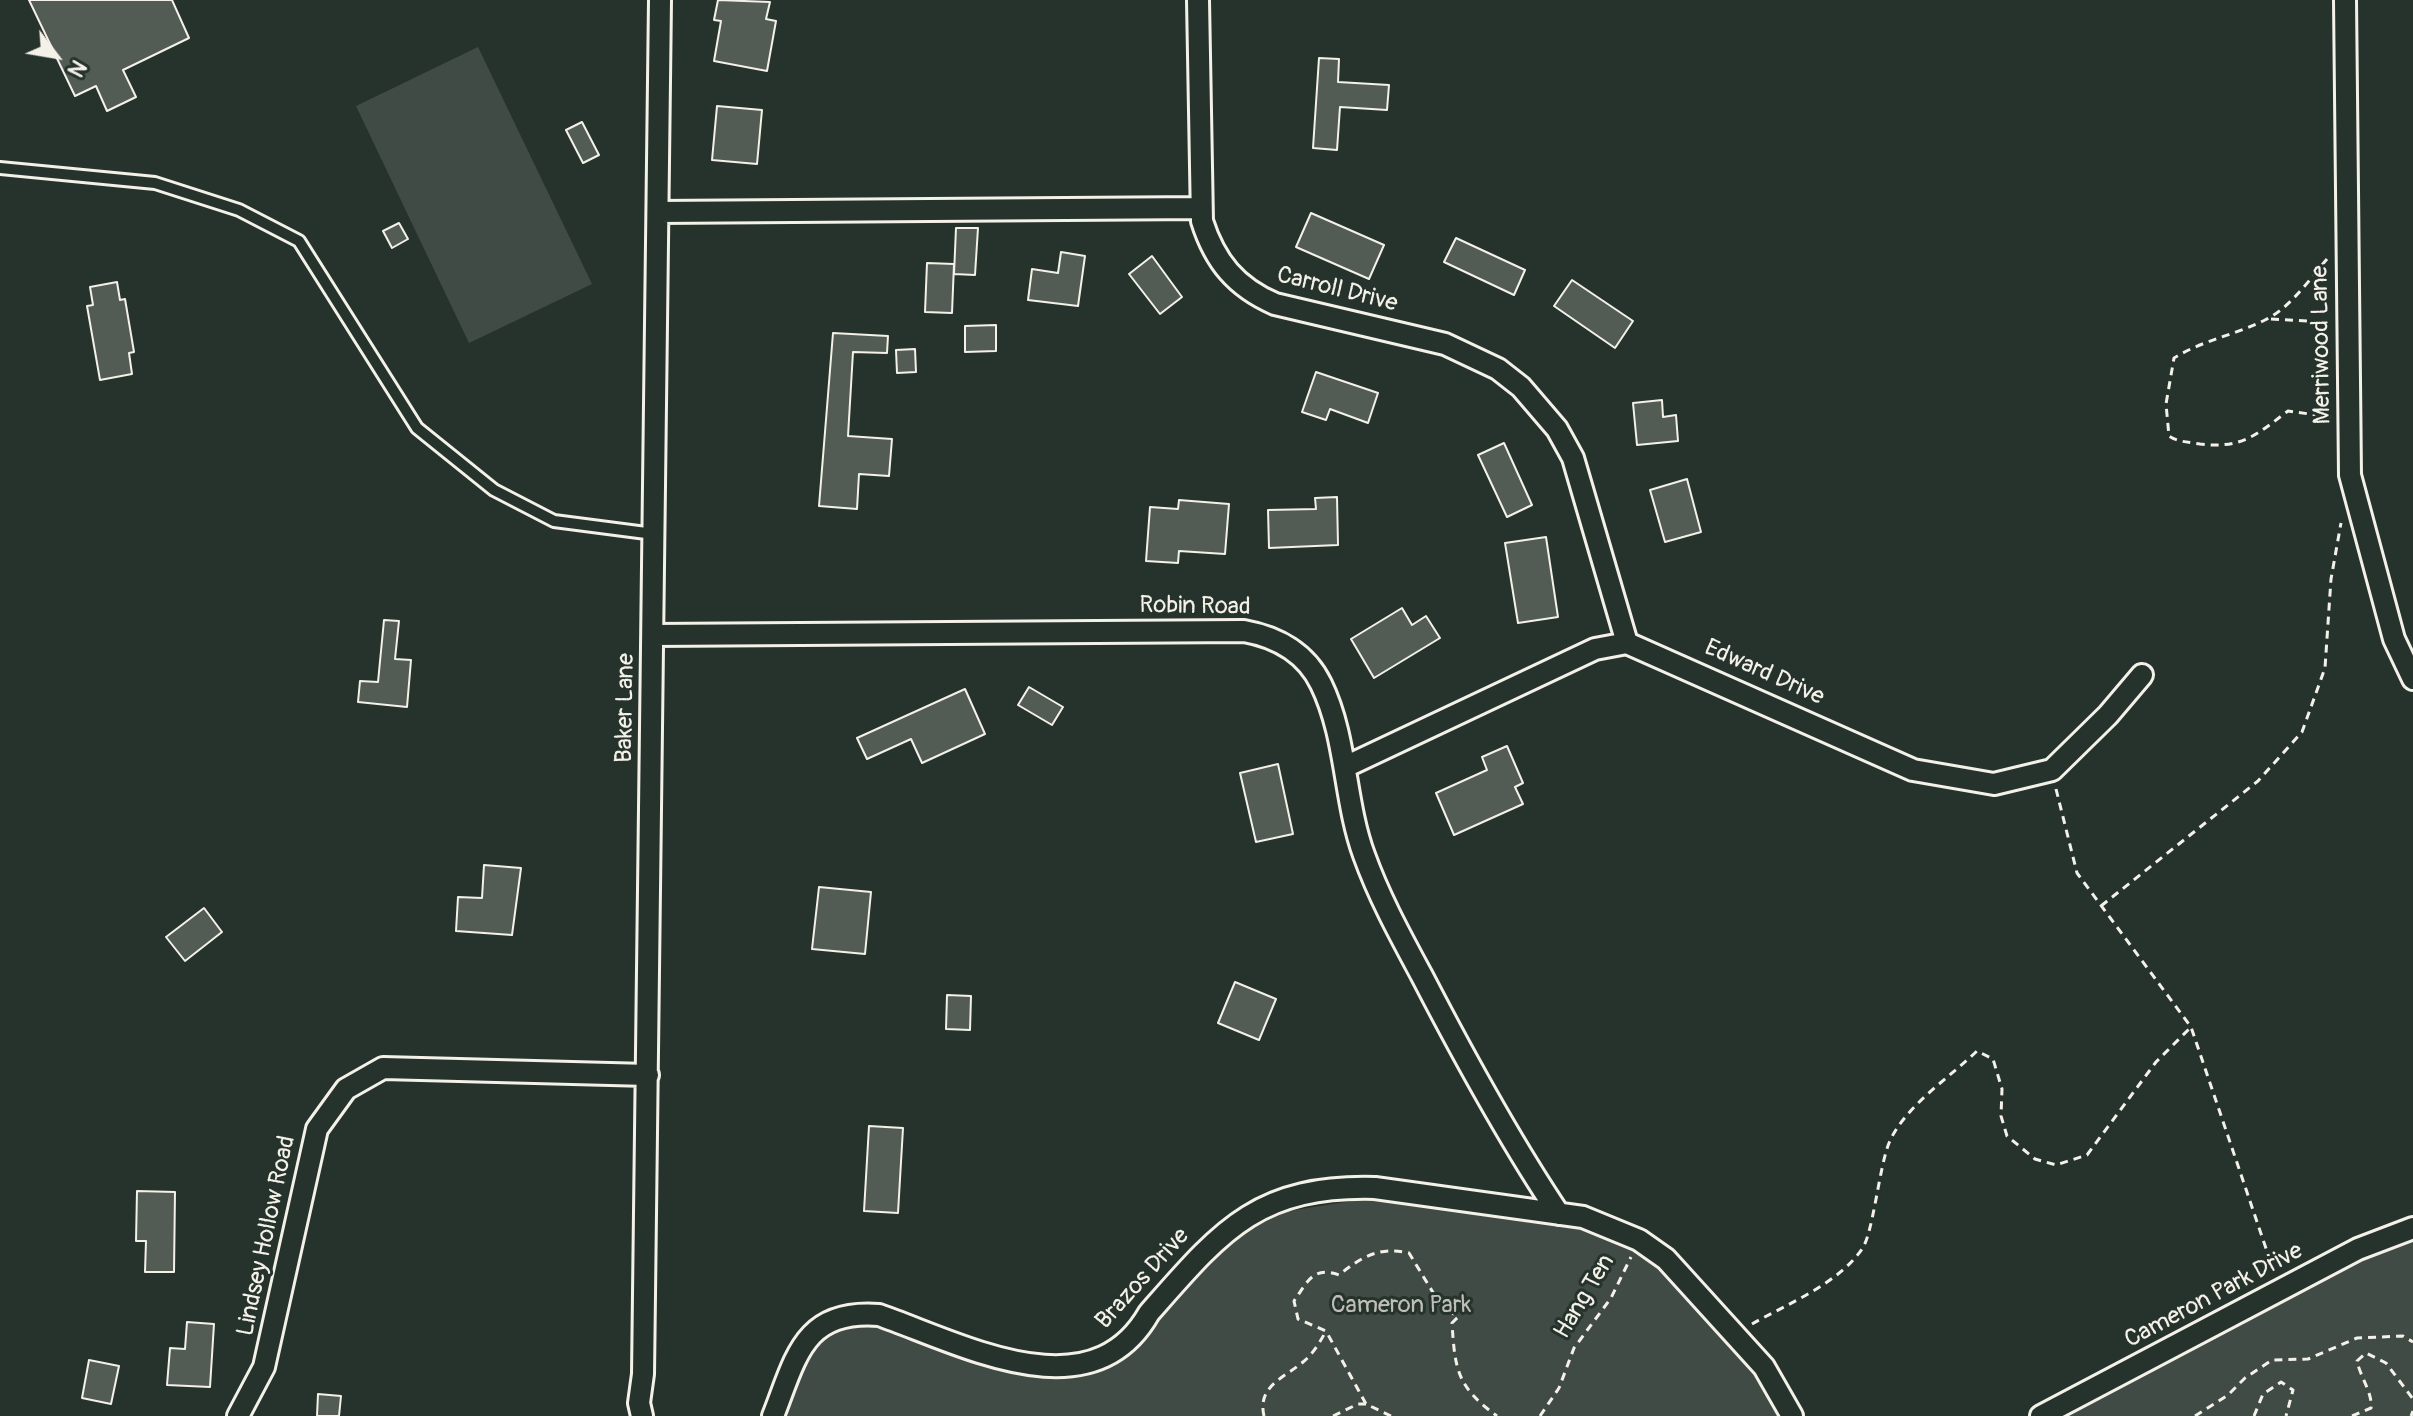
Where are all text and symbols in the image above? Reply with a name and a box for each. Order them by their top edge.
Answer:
north arrow [16,16,96,96]
text: N [61,55,92,82]
street label: Carroll Drive [1274,261,1400,319]
street label: Merriwood Lane [2306,265,2338,425]
street label: Robin Road [1139,592,1251,622]
street label: Edward Drive [1700,634,1828,712]
street label: Baker Lane [611,653,641,763]
street label: Lindsey Hollow Road [232,1133,302,1339]
street label: Brazos Drive [1090,1223,1196,1335]
street label: Cameron Park Drive [2120,1237,2308,1355]
street label: Hang Ten [1549,1250,1621,1344]
park label: Cameron Park [1331,1292,1471,1320]

